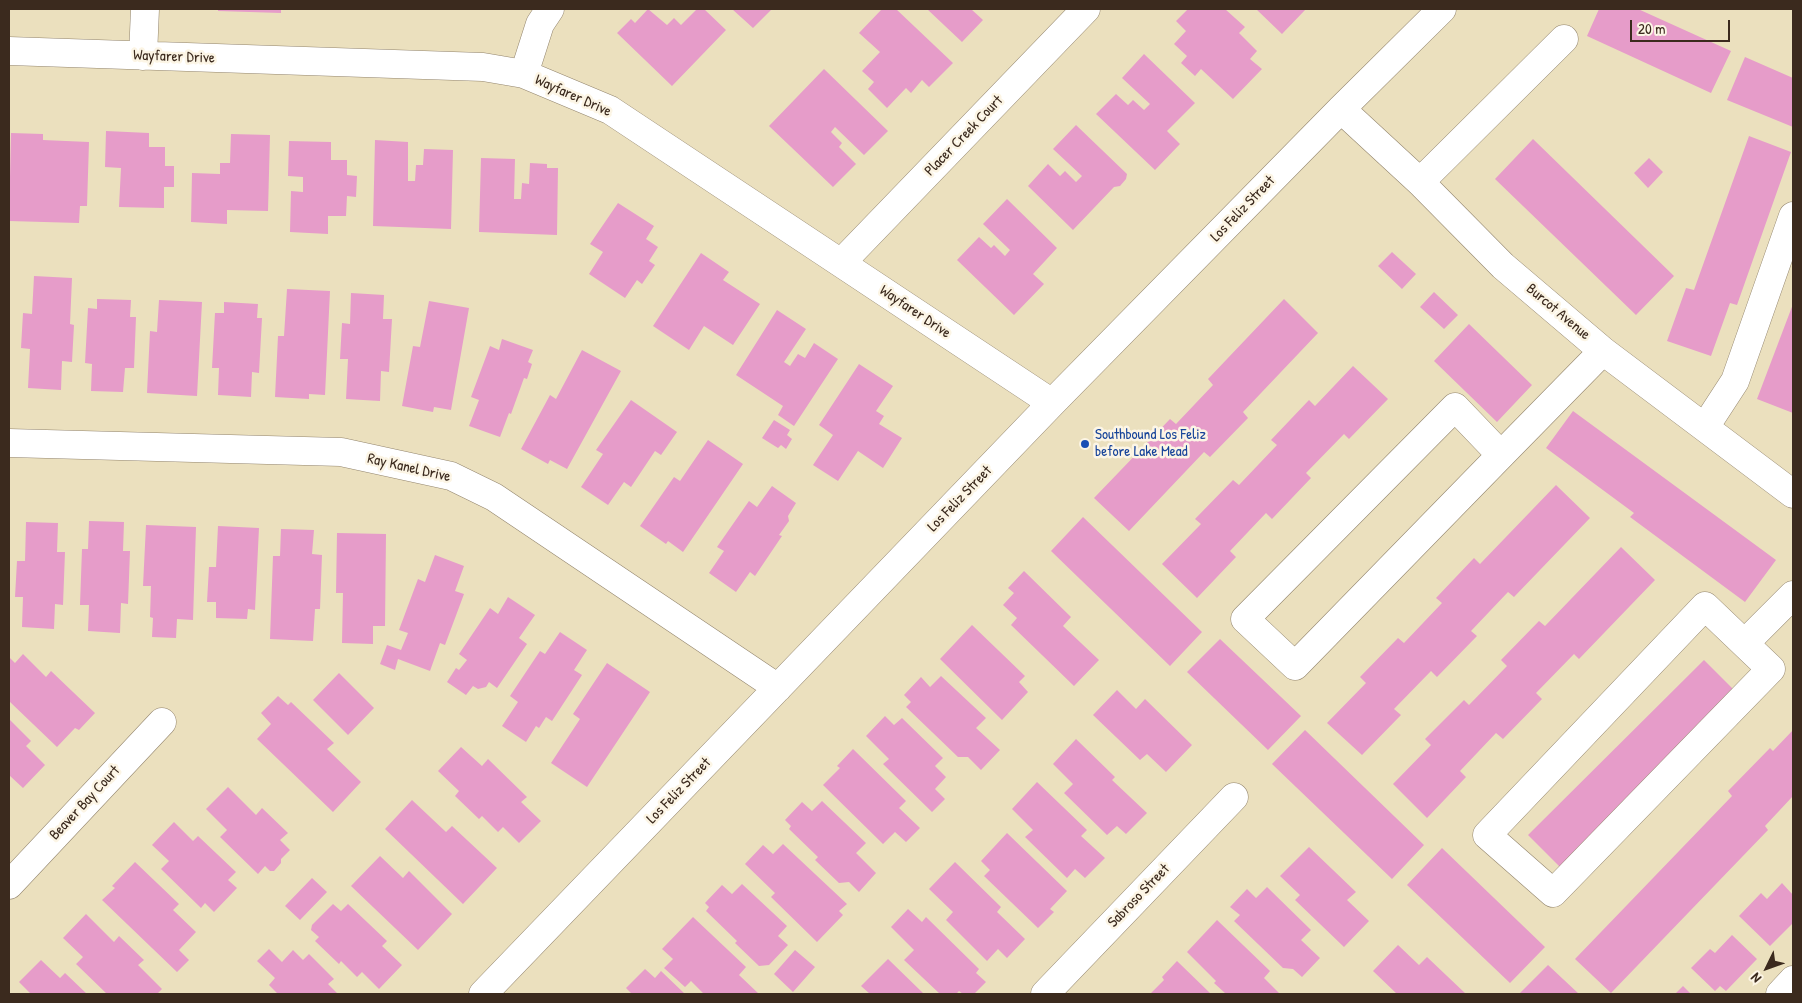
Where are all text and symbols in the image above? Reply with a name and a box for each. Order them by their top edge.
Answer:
scale bar [1632,10,1732,42]
text: 20 m [1638,18,1665,39]
street label: Wayfarer Drive [133,47,215,67]
street label: Wayfarer Drive [532,71,614,121]
street label: Placer Creek Court [921,92,1007,180]
street label: Los Feliz Street [1207,172,1279,246]
street label: Burcot Avenue [1522,280,1594,344]
street label: Wayfarer Drive [876,282,954,342]
place label: Southbound Los Feliz before Lake Mead [1095,426,1206,461]
marker: Southbound Los Feliz before Lake Mead [1079,438,1091,450]
street label: Ray Kanel Drive [366,450,452,486]
street label: Los Feliz Street [924,462,996,536]
street label: Los Feliz Street [643,754,715,828]
street label: Beaver Bay Court [46,762,124,844]
street label: Sabroso Street [1104,861,1174,931]
north arrow [1742,943,1792,993]
text: N [1746,969,1765,988]

